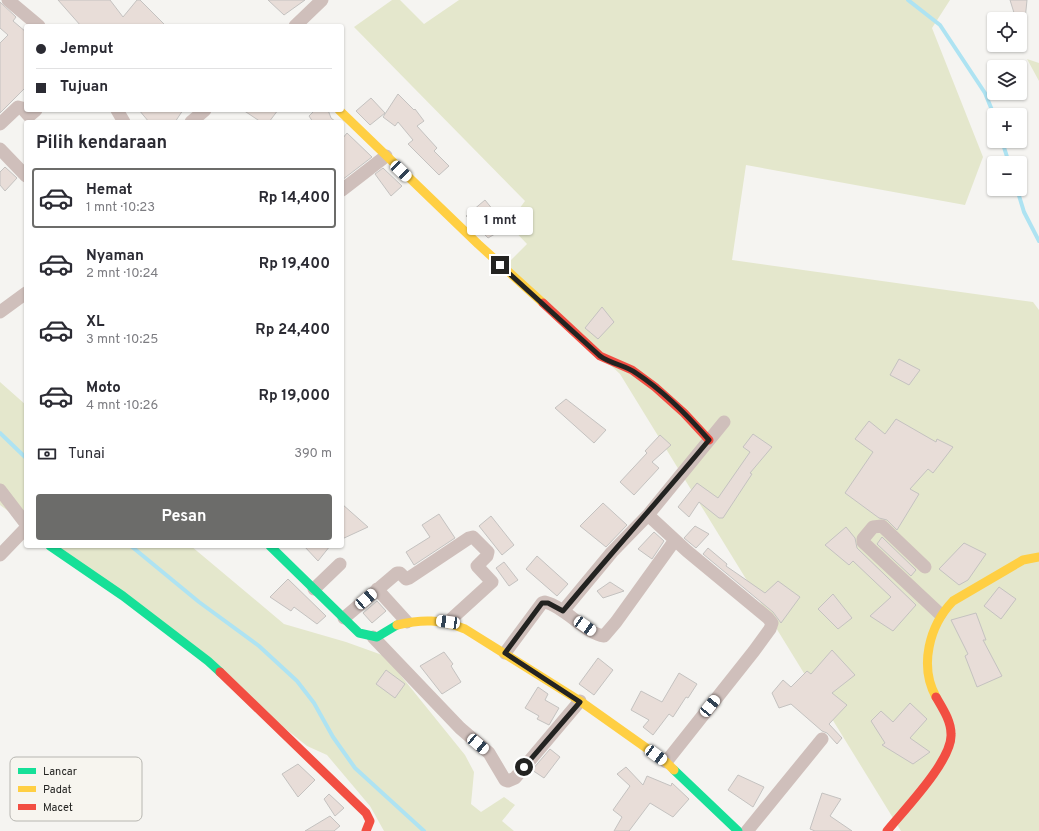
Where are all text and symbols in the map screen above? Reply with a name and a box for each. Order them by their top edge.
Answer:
map controls [987,12,1027,196]
button: locate [987,12,1027,52]
text: Jemput [60,40,113,59]
button: layers [987,60,1027,100]
text: Tujuan [60,78,108,97]
button: + [987,108,1027,148]
text: Pilih kendaraan [36,132,167,155]
button: − [987,156,1027,196]
car [388,158,414,184]
icon: car [38,180,74,216]
text: Hemat [86,181,132,200]
text: Rp 14,400 [258,189,330,208]
text: 1 mnt · 10:23 [86,200,155,216]
callout: 1 mnt [467,207,533,235]
text: 1 mnt [484,213,516,229]
icon: car [38,246,74,282]
text: Nyaman [86,247,144,266]
text: Rp 19,400 [259,255,330,274]
route end [491,256,509,274]
text: 2 mnt · 10:24 [86,266,158,282]
icon: car [38,312,74,348]
text: XL [86,313,104,332]
text: Rp 24,400 [255,321,330,340]
text: 3 mnt · 10:25 [86,332,158,348]
icon: car [38,378,74,414]
text: Moto [86,379,121,398]
text: Rp 19,000 [259,387,330,406]
text: 4 mnt · 10:26 [86,398,158,414]
icon: cash [36,443,58,465]
text: Tunai [68,445,105,464]
text: 390 m [294,446,332,462]
button: Pesan [36,494,332,540]
car [353,587,379,611]
car [435,614,461,630]
car [572,614,598,638]
car [698,693,722,719]
car [465,732,491,756]
car [643,743,669,767]
legend [10,757,142,821]
route start [515,758,533,776]
text: Lancar [43,765,78,779]
text: Padat [43,783,72,797]
text: Macet [43,801,73,815]

